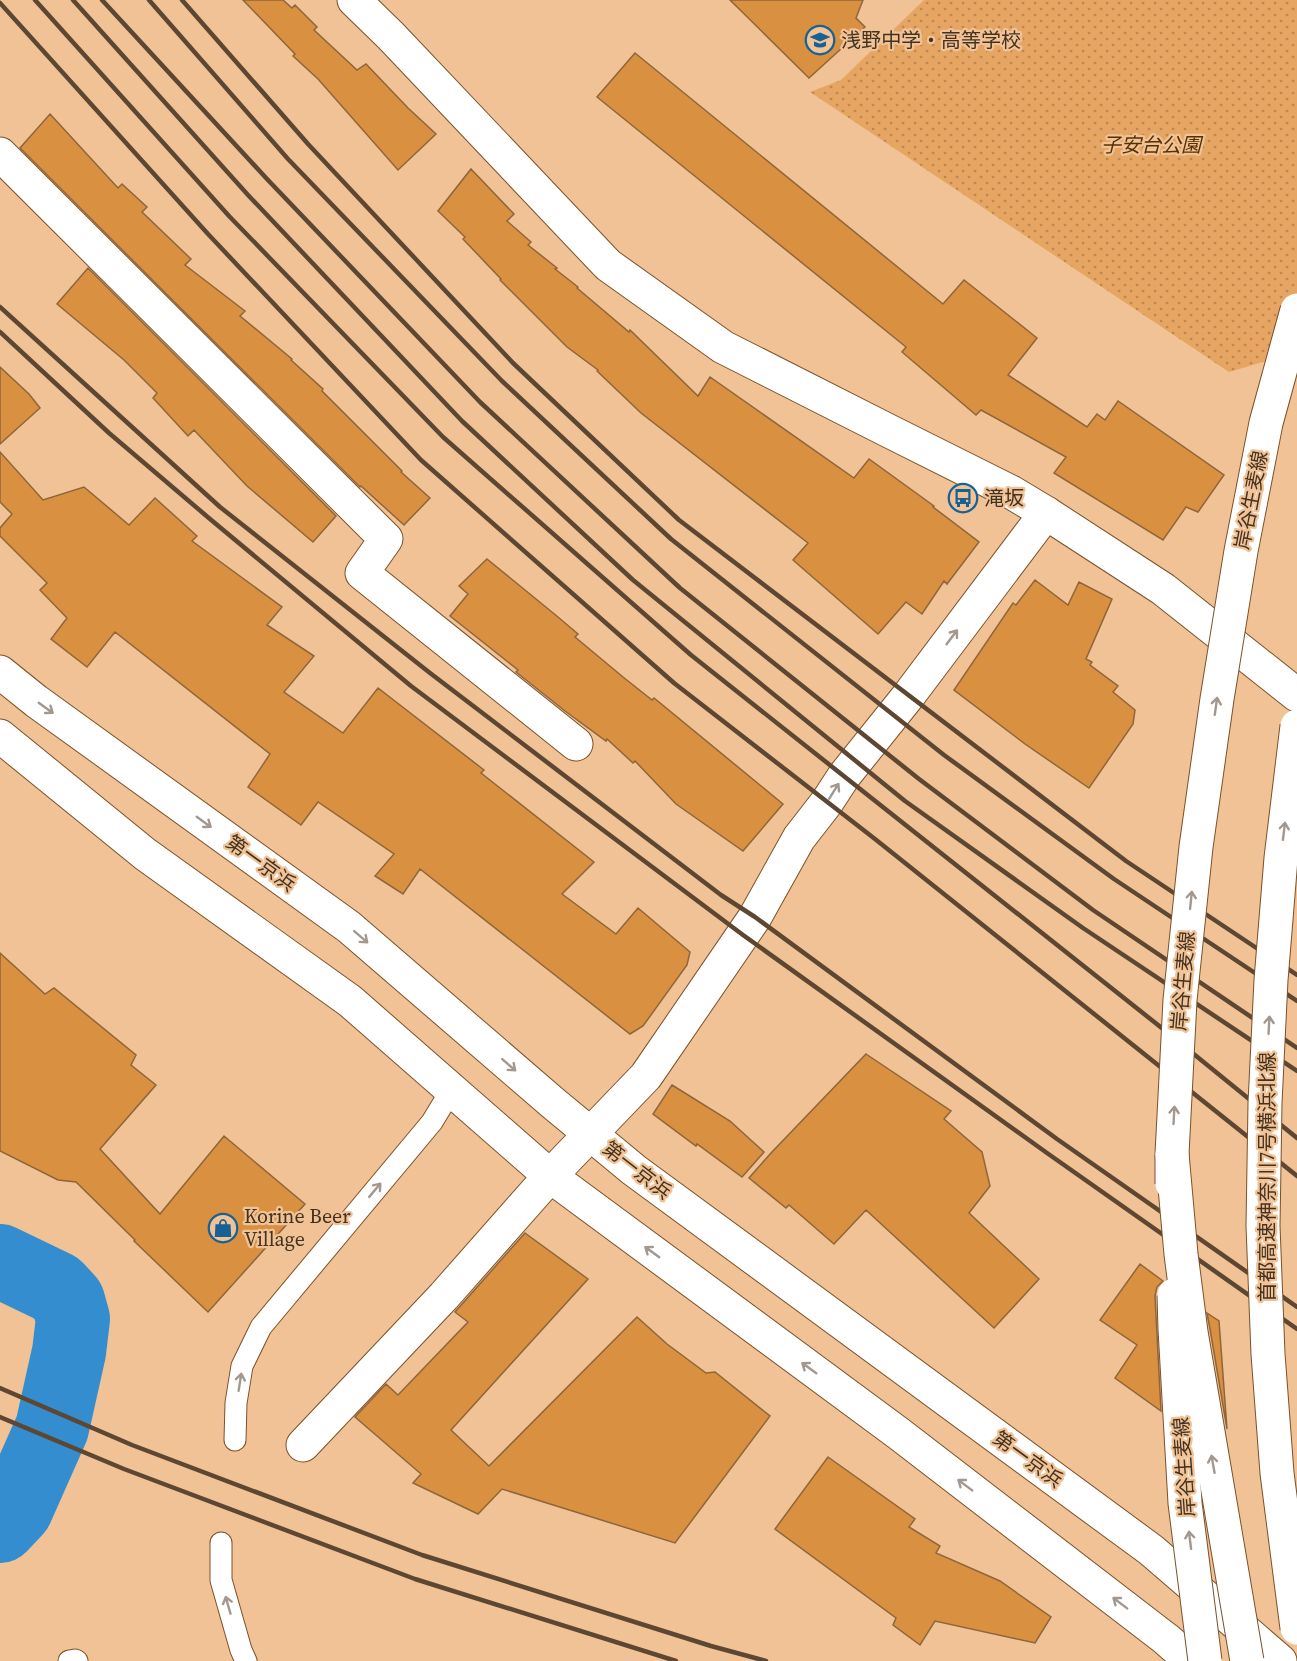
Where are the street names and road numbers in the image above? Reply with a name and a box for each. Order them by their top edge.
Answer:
street label: 岸谷生麦線 [1228,448,1274,552]
street label: 第一京浜 [220,828,302,898]
street label: 岸谷生麦線 [1165,930,1201,1032]
street label: 首都高速神奈川7号横浜北線 [1253,1052,1281,1302]
street label: 第一京浜 [597,1134,677,1206]
street label: 岸谷生麦線 [1167,1416,1201,1518]
street label: 第一京浜 [987,1424,1069,1494]

